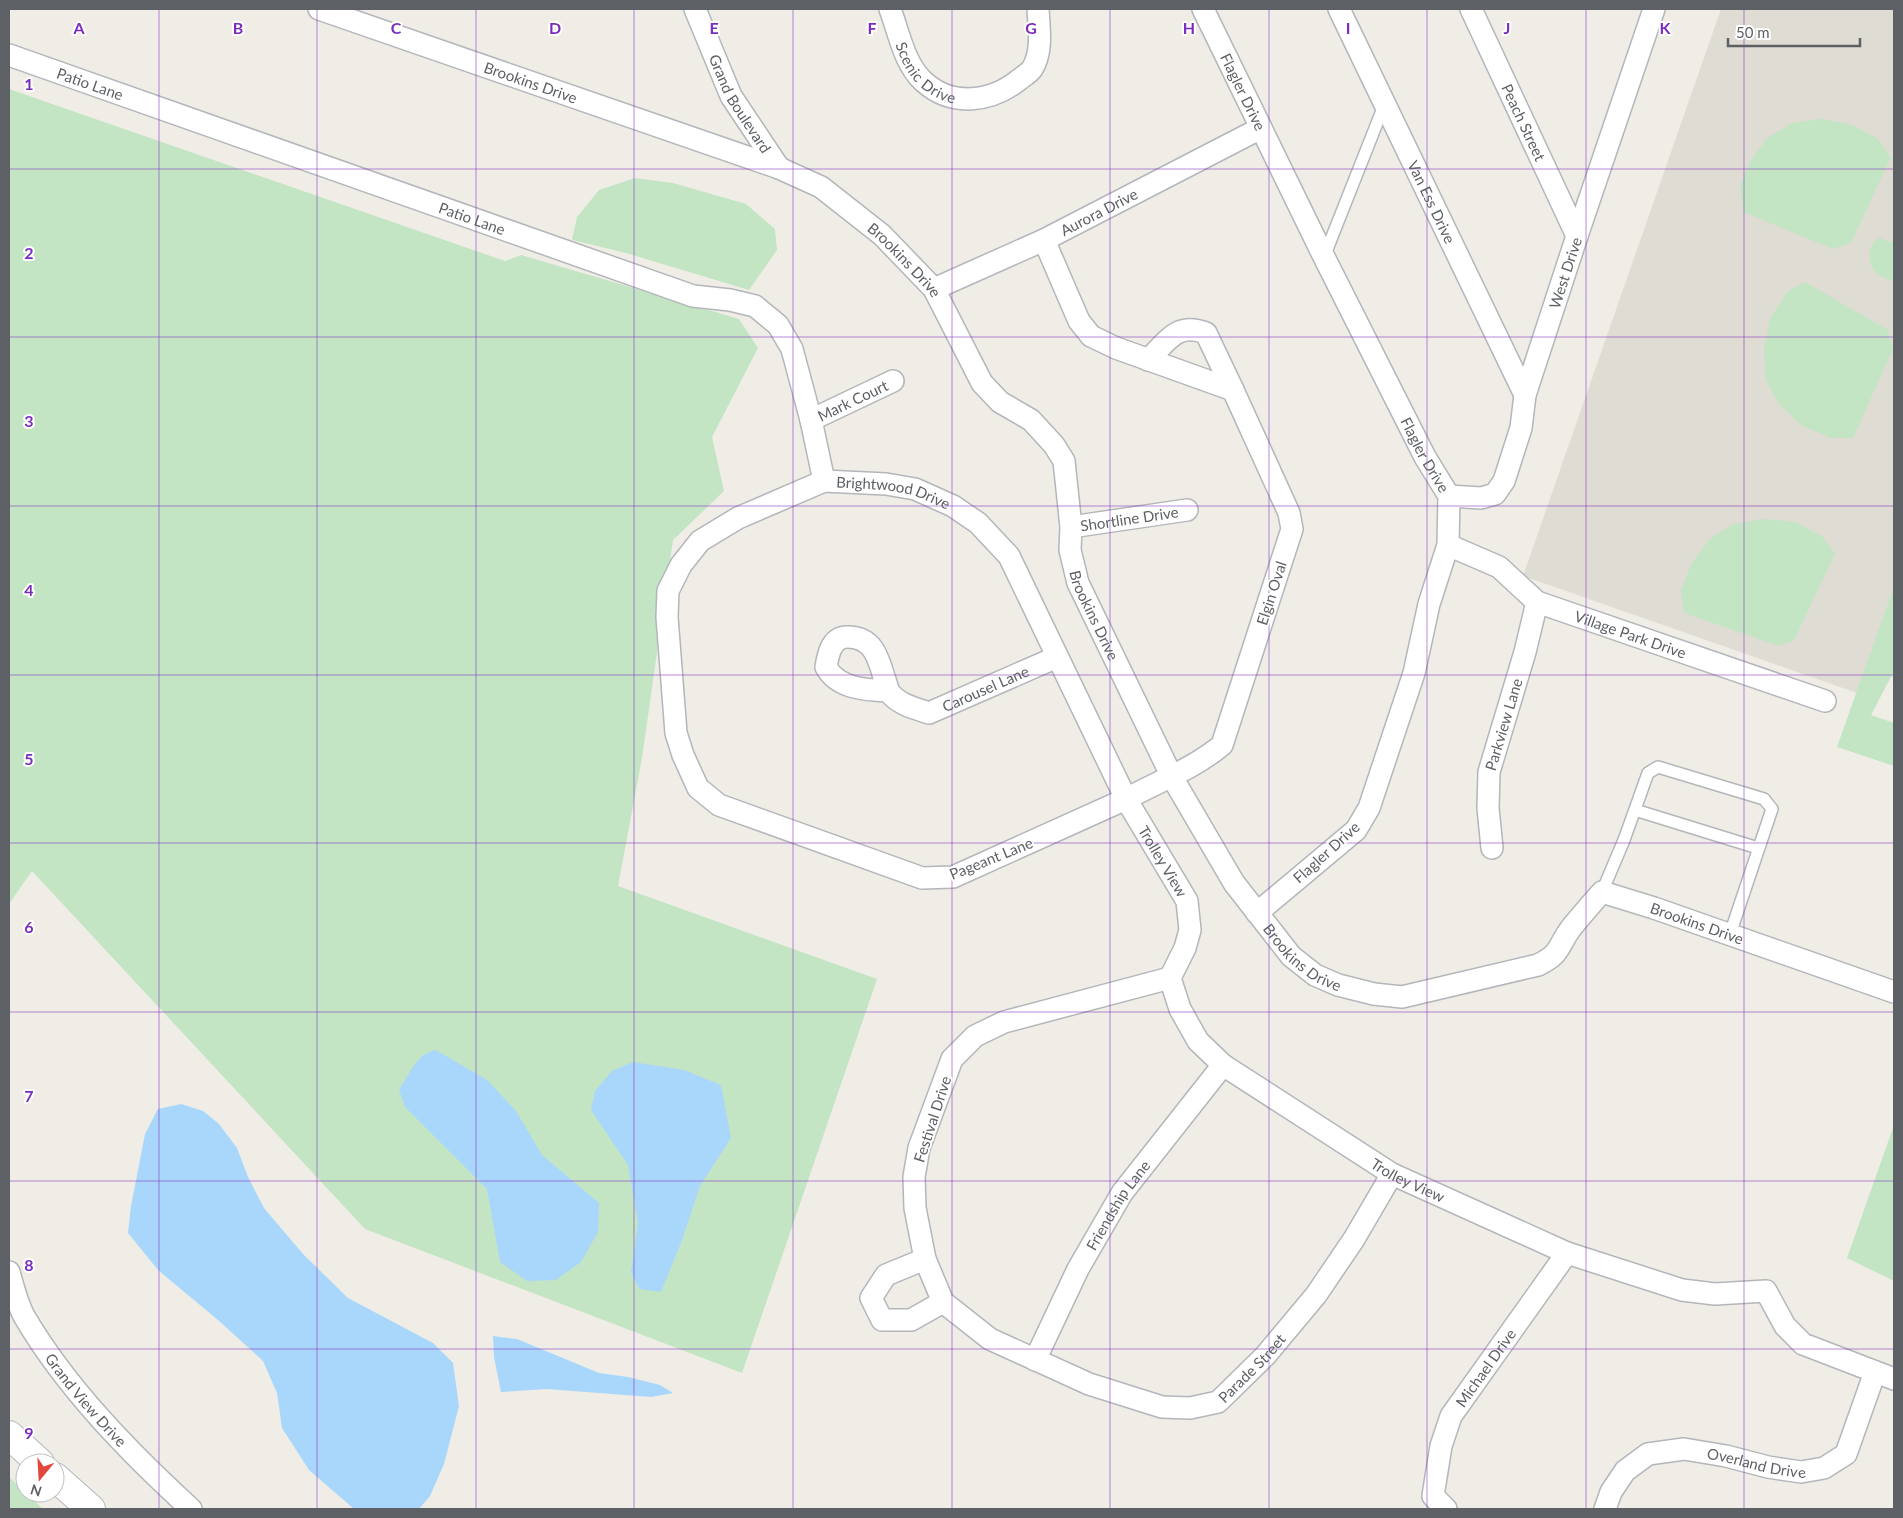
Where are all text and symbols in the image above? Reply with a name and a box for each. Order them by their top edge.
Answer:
scale bar [1728,15,1860,47]
text: A [72,18,85,37]
text: B [233,18,243,37]
text: C [391,18,402,37]
text: D [549,18,561,37]
text: E [709,18,719,37]
text: F [867,18,877,37]
text: G [1025,18,1037,37]
text: H [1183,18,1195,37]
text: I [1346,18,1350,37]
text: J [1504,18,1510,37]
text: K [1660,18,1672,37]
text: 50 m [1736,23,1770,41]
street label: Scenic Drive [892,39,958,107]
street label: Flagler Drive [1217,50,1270,133]
street label: Grand Boulevard [706,51,775,156]
street label: Brookins Drive [482,58,580,107]
street label: Patio Lane [54,64,126,104]
text: 1 [24,74,34,93]
street label: Peach Street [1498,81,1550,164]
street label: Van Ess Drive [1404,157,1460,246]
street label: Aurora Drive [1057,184,1140,239]
street label: Patio Lane [436,198,508,238]
street label: Brookins Drive [865,219,945,300]
street label: West Drive [1545,235,1585,311]
text: 2 [24,243,34,262]
street label: Mark Court [814,376,891,425]
text: 3 [24,411,34,430]
street label: Flagler Drive [1397,414,1454,496]
street label: Brightwood Drive [836,473,953,513]
street label: Shortline Drive [1079,502,1180,535]
street label: Elgin Oval [1252,559,1290,627]
street label: Brookins Drive [1066,568,1123,663]
text: 4 [24,580,34,599]
street label: Village Park Drive [1572,607,1689,662]
street label: Carousel Lane [939,661,1032,715]
street label: Parkview Lane [1481,676,1526,773]
text: 5 [24,749,34,768]
street label: Flagler Drive [1289,817,1363,887]
street label: Trolley View [1135,822,1191,900]
street label: Pageant Lane [947,833,1035,883]
street label: Brookins Drive [1648,898,1746,948]
text: 6 [24,917,34,936]
street label: Brookins Drive [1260,920,1344,994]
street label: Festival Drive [910,1074,954,1164]
text: 7 [24,1086,34,1105]
street label: Trolley View [1368,1154,1448,1206]
street label: Friendship Lane [1082,1156,1154,1253]
text: 8 [24,1255,34,1274]
street label: Michael Drive [1452,1325,1519,1410]
street label: Parade Street [1214,1329,1289,1406]
street label: Grand View Drive [42,1349,131,1450]
text: 9 [24,1423,34,1442]
street label: Overland Drive [1706,1444,1807,1481]
north arrow [15,1453,65,1503]
text: N [28,1481,44,1501]

